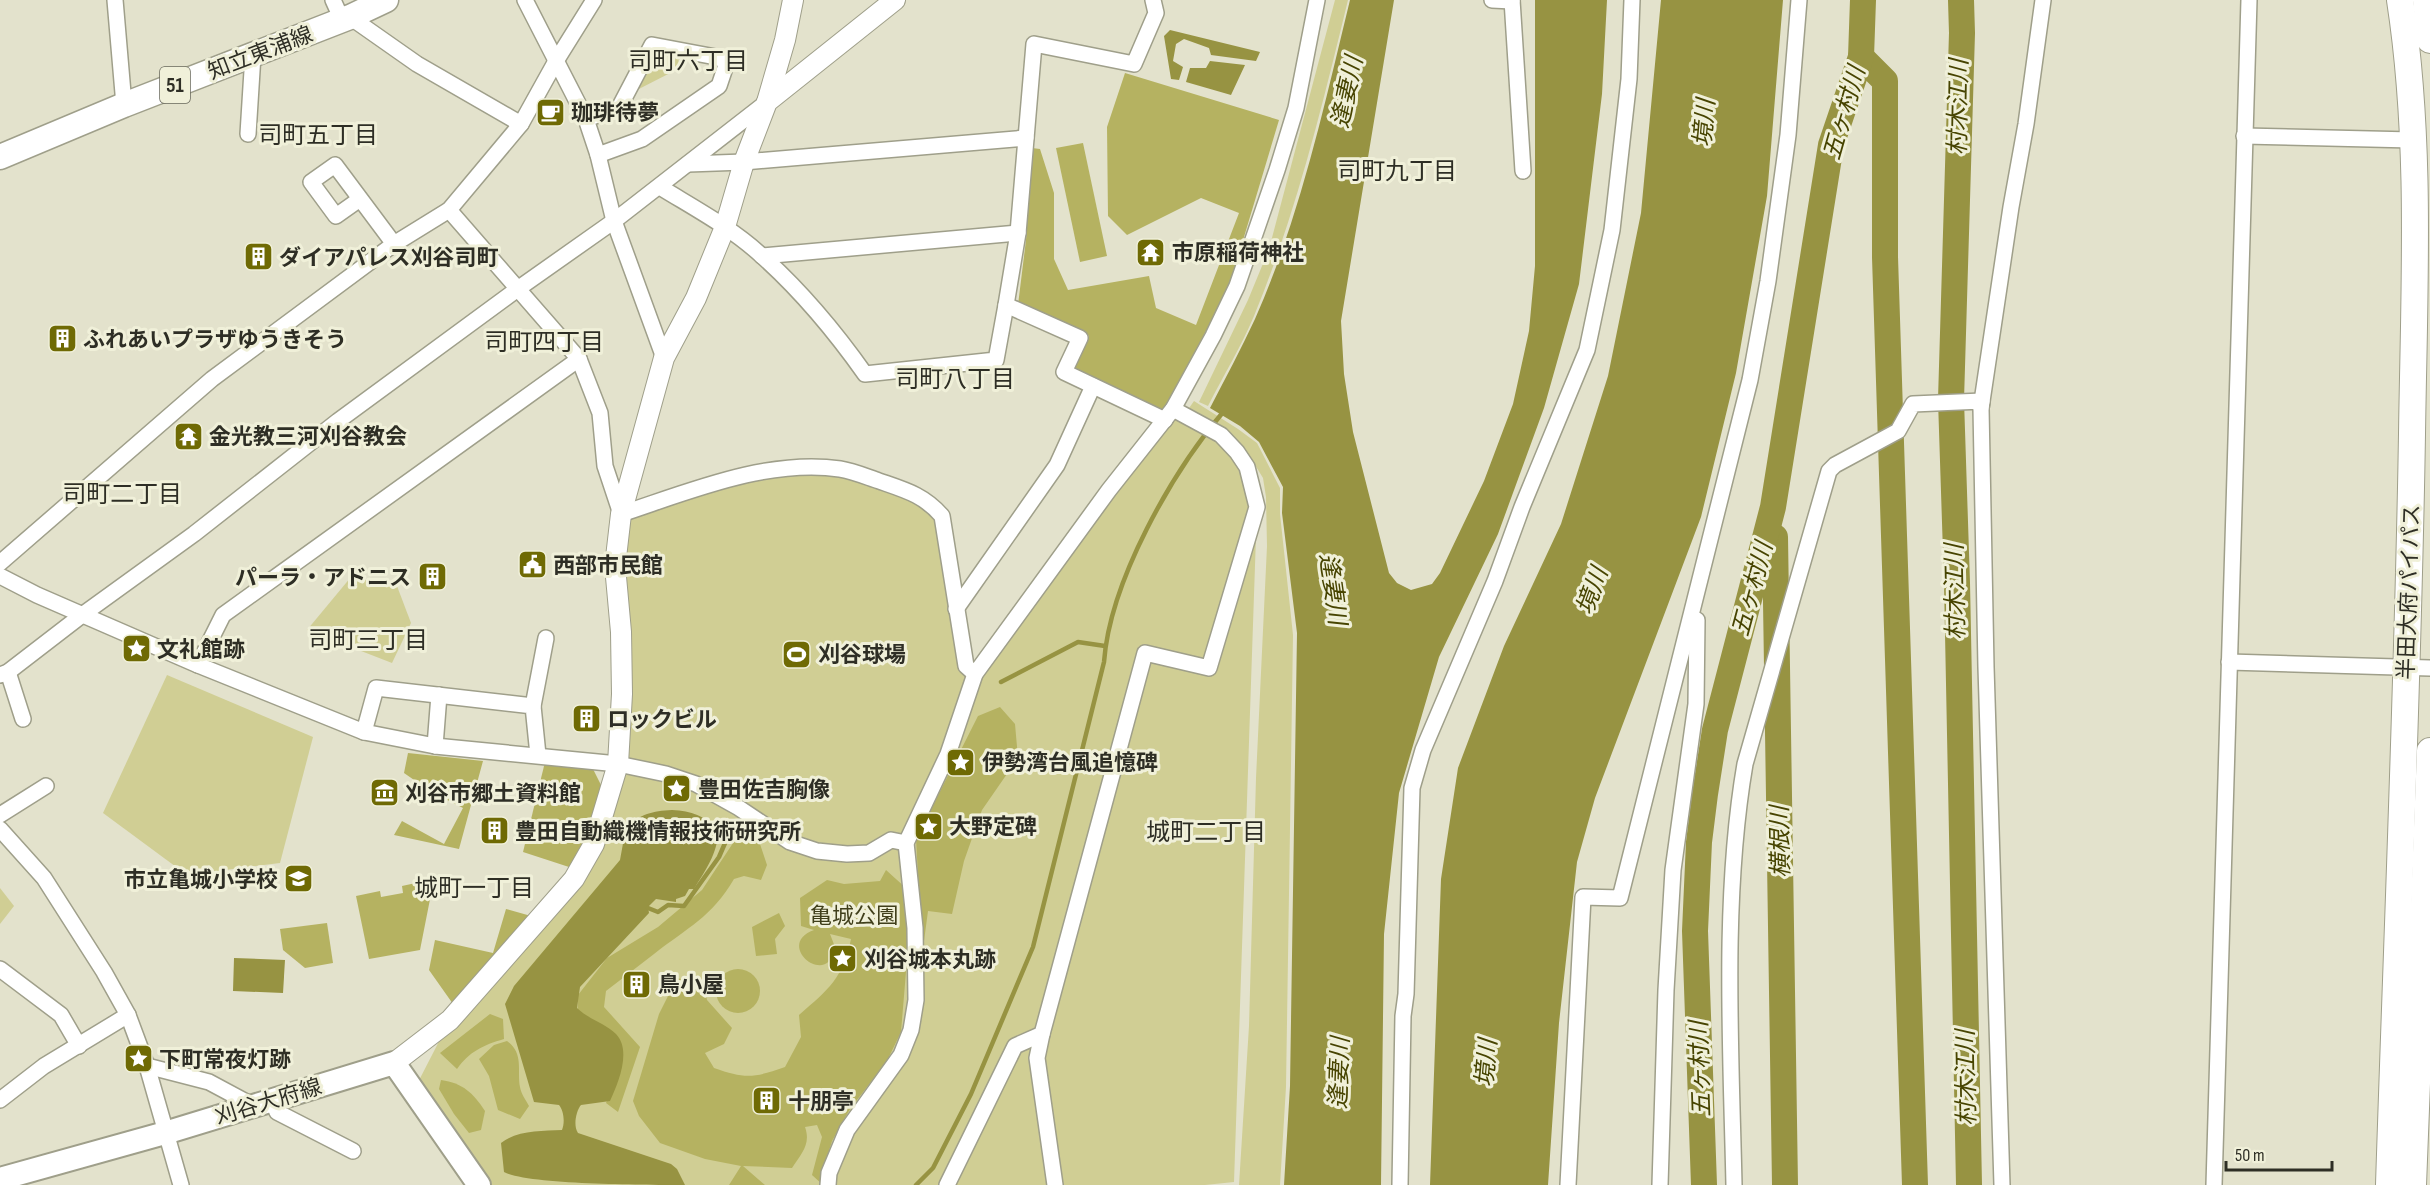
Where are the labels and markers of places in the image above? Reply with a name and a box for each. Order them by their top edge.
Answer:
cafe icon: 珈琲待夢 [534,96,566,128]
place label: 珈琲待夢 [571,100,659,127]
temple icon: 市原稲荷神社 [1135,236,1167,268]
place label: 市原稲荷神社 [1172,240,1304,267]
building icon: ダイアパレス刈谷司町 [242,241,274,273]
place label: ダイアパレス刈谷司町 [279,245,499,272]
building icon: ふれあいプラザゆうきそう [46,323,78,355]
place label: ふれあいプラザゆうきそう [83,327,347,354]
temple icon: 金光教三河刈谷教会 [172,420,204,452]
place label: 金光教三河刈谷教会 [209,424,407,451]
public building icon: 西部市民館 [516,549,548,581]
place label: 西部市民館 [553,553,663,580]
building icon: パーラ・アドニス [416,561,448,593]
place label: パーラ・アドニス [235,565,411,592]
place icon: 文礼館跡 [120,633,152,665]
place label: 文礼館跡 [157,637,245,664]
sports icon: 刈谷球場 [781,638,813,670]
place label: 刈谷球場 [818,642,906,669]
building icon: ロックビル [570,703,602,735]
place label: ロックビル [607,707,717,734]
place icon: 伊勢湾台風追憶碑 [945,746,977,778]
place label: 伊勢湾台風追憶碑 [982,750,1158,777]
place icon: 豊田佐吉胸像 [661,773,693,805]
museum icon: 刈谷市郷土資料館 [368,777,400,809]
place label: 豊田佐吉胸像 [698,777,830,804]
place label: 刈谷市郷土資料館 [405,781,581,808]
place icon: 大野定碑 [912,810,944,842]
place label: 大野定碑 [949,814,1037,841]
building icon: 豊田自動織機情報技術研究所 [478,815,510,847]
place label: 豊田自動織機情報技術研究所 [515,819,801,846]
school or university icon: 市立亀城小学校 [283,863,315,895]
place label: 市立亀城小学校 [124,867,278,894]
place icon: 刈谷城本丸跡 [827,943,859,975]
place label: 刈谷城本丸跡 [864,947,996,974]
building icon: 鳥小屋 [621,968,653,1000]
place label: 鳥小屋 [658,972,724,999]
place icon: 下町常夜灯跡 [122,1043,154,1075]
place label: 下町常夜灯跡 [159,1047,291,1074]
building icon: 十朋亭 [751,1085,783,1117]
place label: 十朋亭 [788,1089,854,1116]

